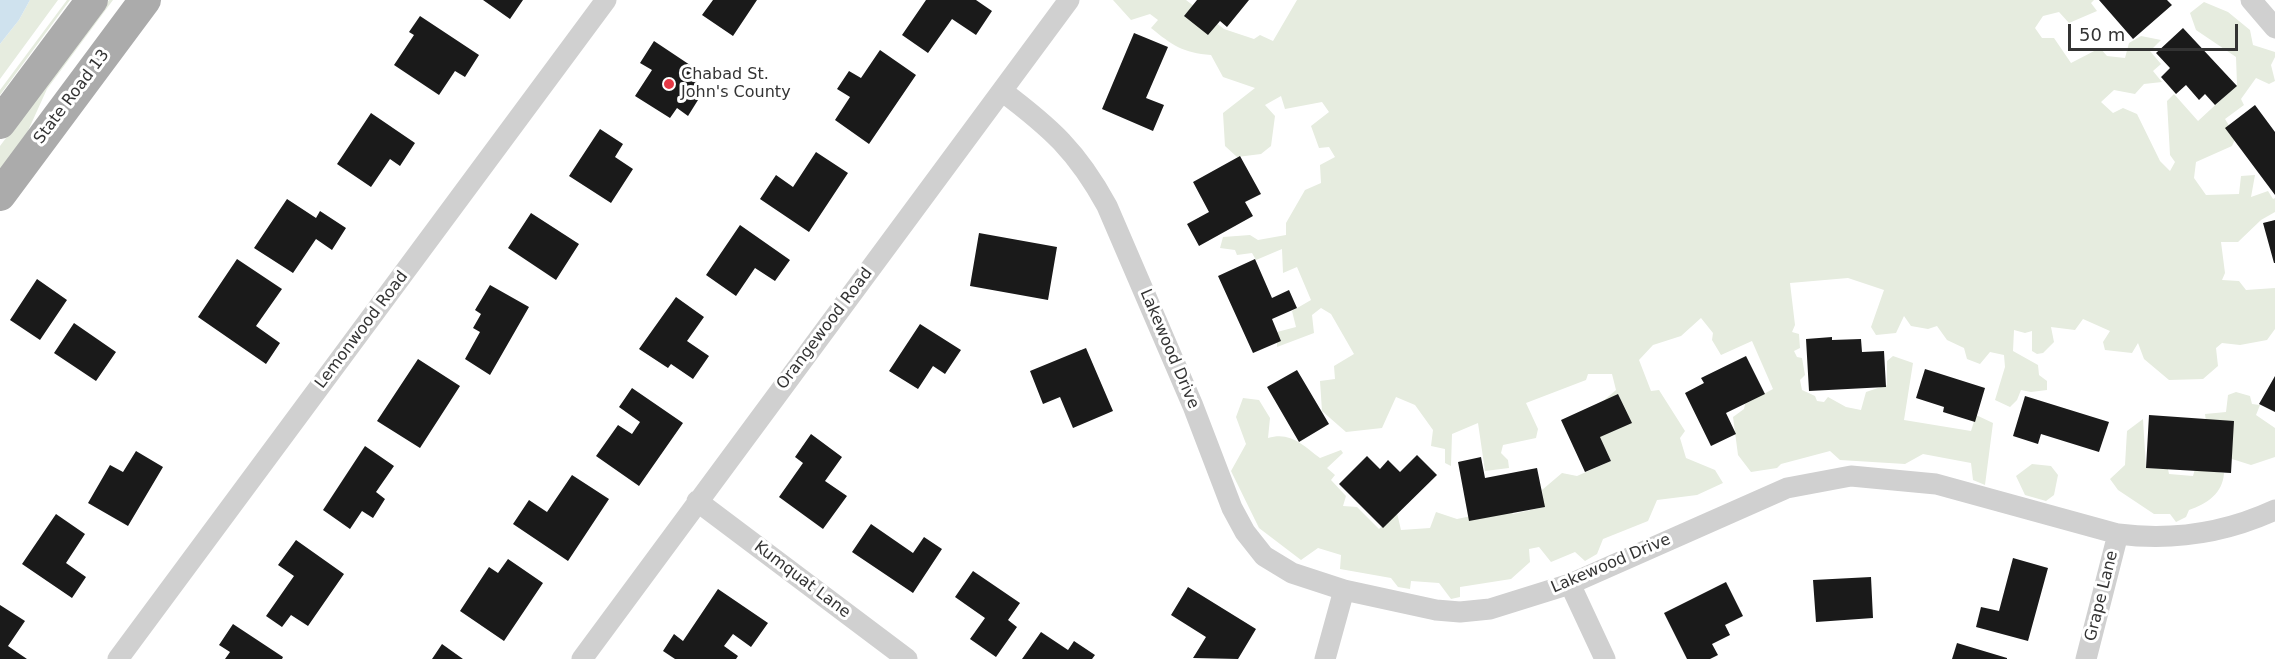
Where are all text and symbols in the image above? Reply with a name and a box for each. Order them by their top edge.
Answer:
scale bar [2071,12,2240,50]
text: 50 m [2079,24,2125,45]
street label: State Road 13 [30,46,114,148]
place label: Chabad St. John's County [681,65,791,103]
marker: Chabad St. John's County [662,77,676,91]
street label: Orangewood Road [773,264,877,394]
street label: Lemonwood Road [312,268,412,392]
street label: Lakewood Drive [1135,286,1203,412]
street label: Lakewood Drive [1548,530,1674,598]
street label: Kumquat Lane [750,538,854,622]
street label: Grape Lane [2081,549,2123,643]

